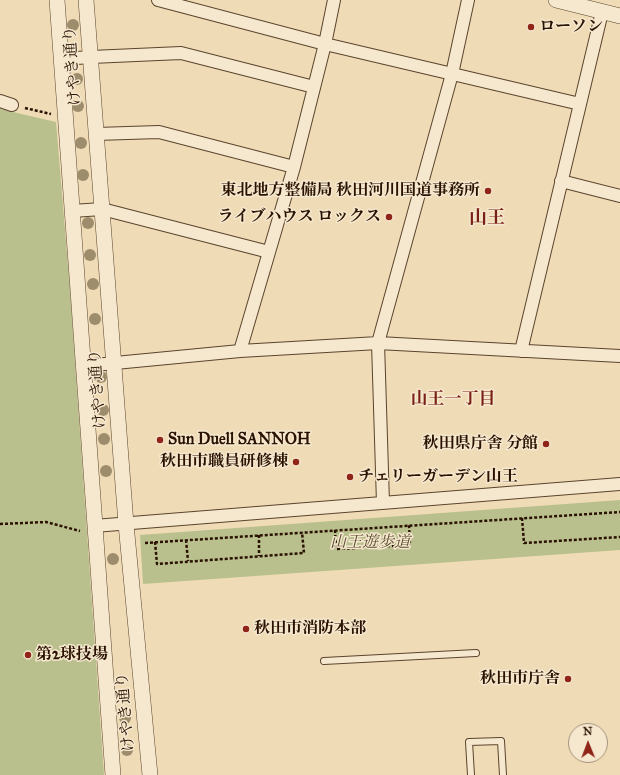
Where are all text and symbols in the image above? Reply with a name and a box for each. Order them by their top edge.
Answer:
place label: ローソン [539,17,603,37]
marker: ローソン [526,22,536,32]
street label: けやき通り [61,25,85,107]
place label: 東北地方整備局 秋田河川国道事務所 [221,181,480,201]
marker: 東北地方整備局 秋田河川国道事務所 [483,186,493,196]
place label: ライブハウス ロックス [218,207,381,227]
district label: 山王 [469,208,505,230]
marker: ライブハウス ロックス [384,212,394,222]
street label: けやき通り [86,348,110,430]
district label: 山王一丁目 [411,390,495,410]
place label: Sun Duell SANNOH [168,430,311,450]
place label: 秋田県庁舎 分館 [423,434,538,454]
marker: Sun Duell SANNOH [155,435,165,445]
marker: 秋田県庁舎 分館 [541,439,551,449]
place label: 秋田市職員研修棟 [160,452,288,472]
marker: 秋田市職員研修棟 [291,457,301,467]
place label: チェリーガーデン山王 [358,467,518,487]
marker: チェリーガーデン山王 [345,472,355,482]
park label: 山王遊歩道 [330,533,410,553]
place label: 秋田市消防本部 [254,619,366,639]
marker: 秋田市消防本部 [241,624,251,634]
place label: 第2球技場 [36,645,108,665]
marker: 第2球技場 [23,650,33,660]
place label: 秋田市庁舎 [480,669,560,689]
street label: けやき通り [113,671,139,753]
marker: 秋田市庁舎 [563,674,573,684]
north arrow [568,723,608,763]
text: N [583,725,593,738]

